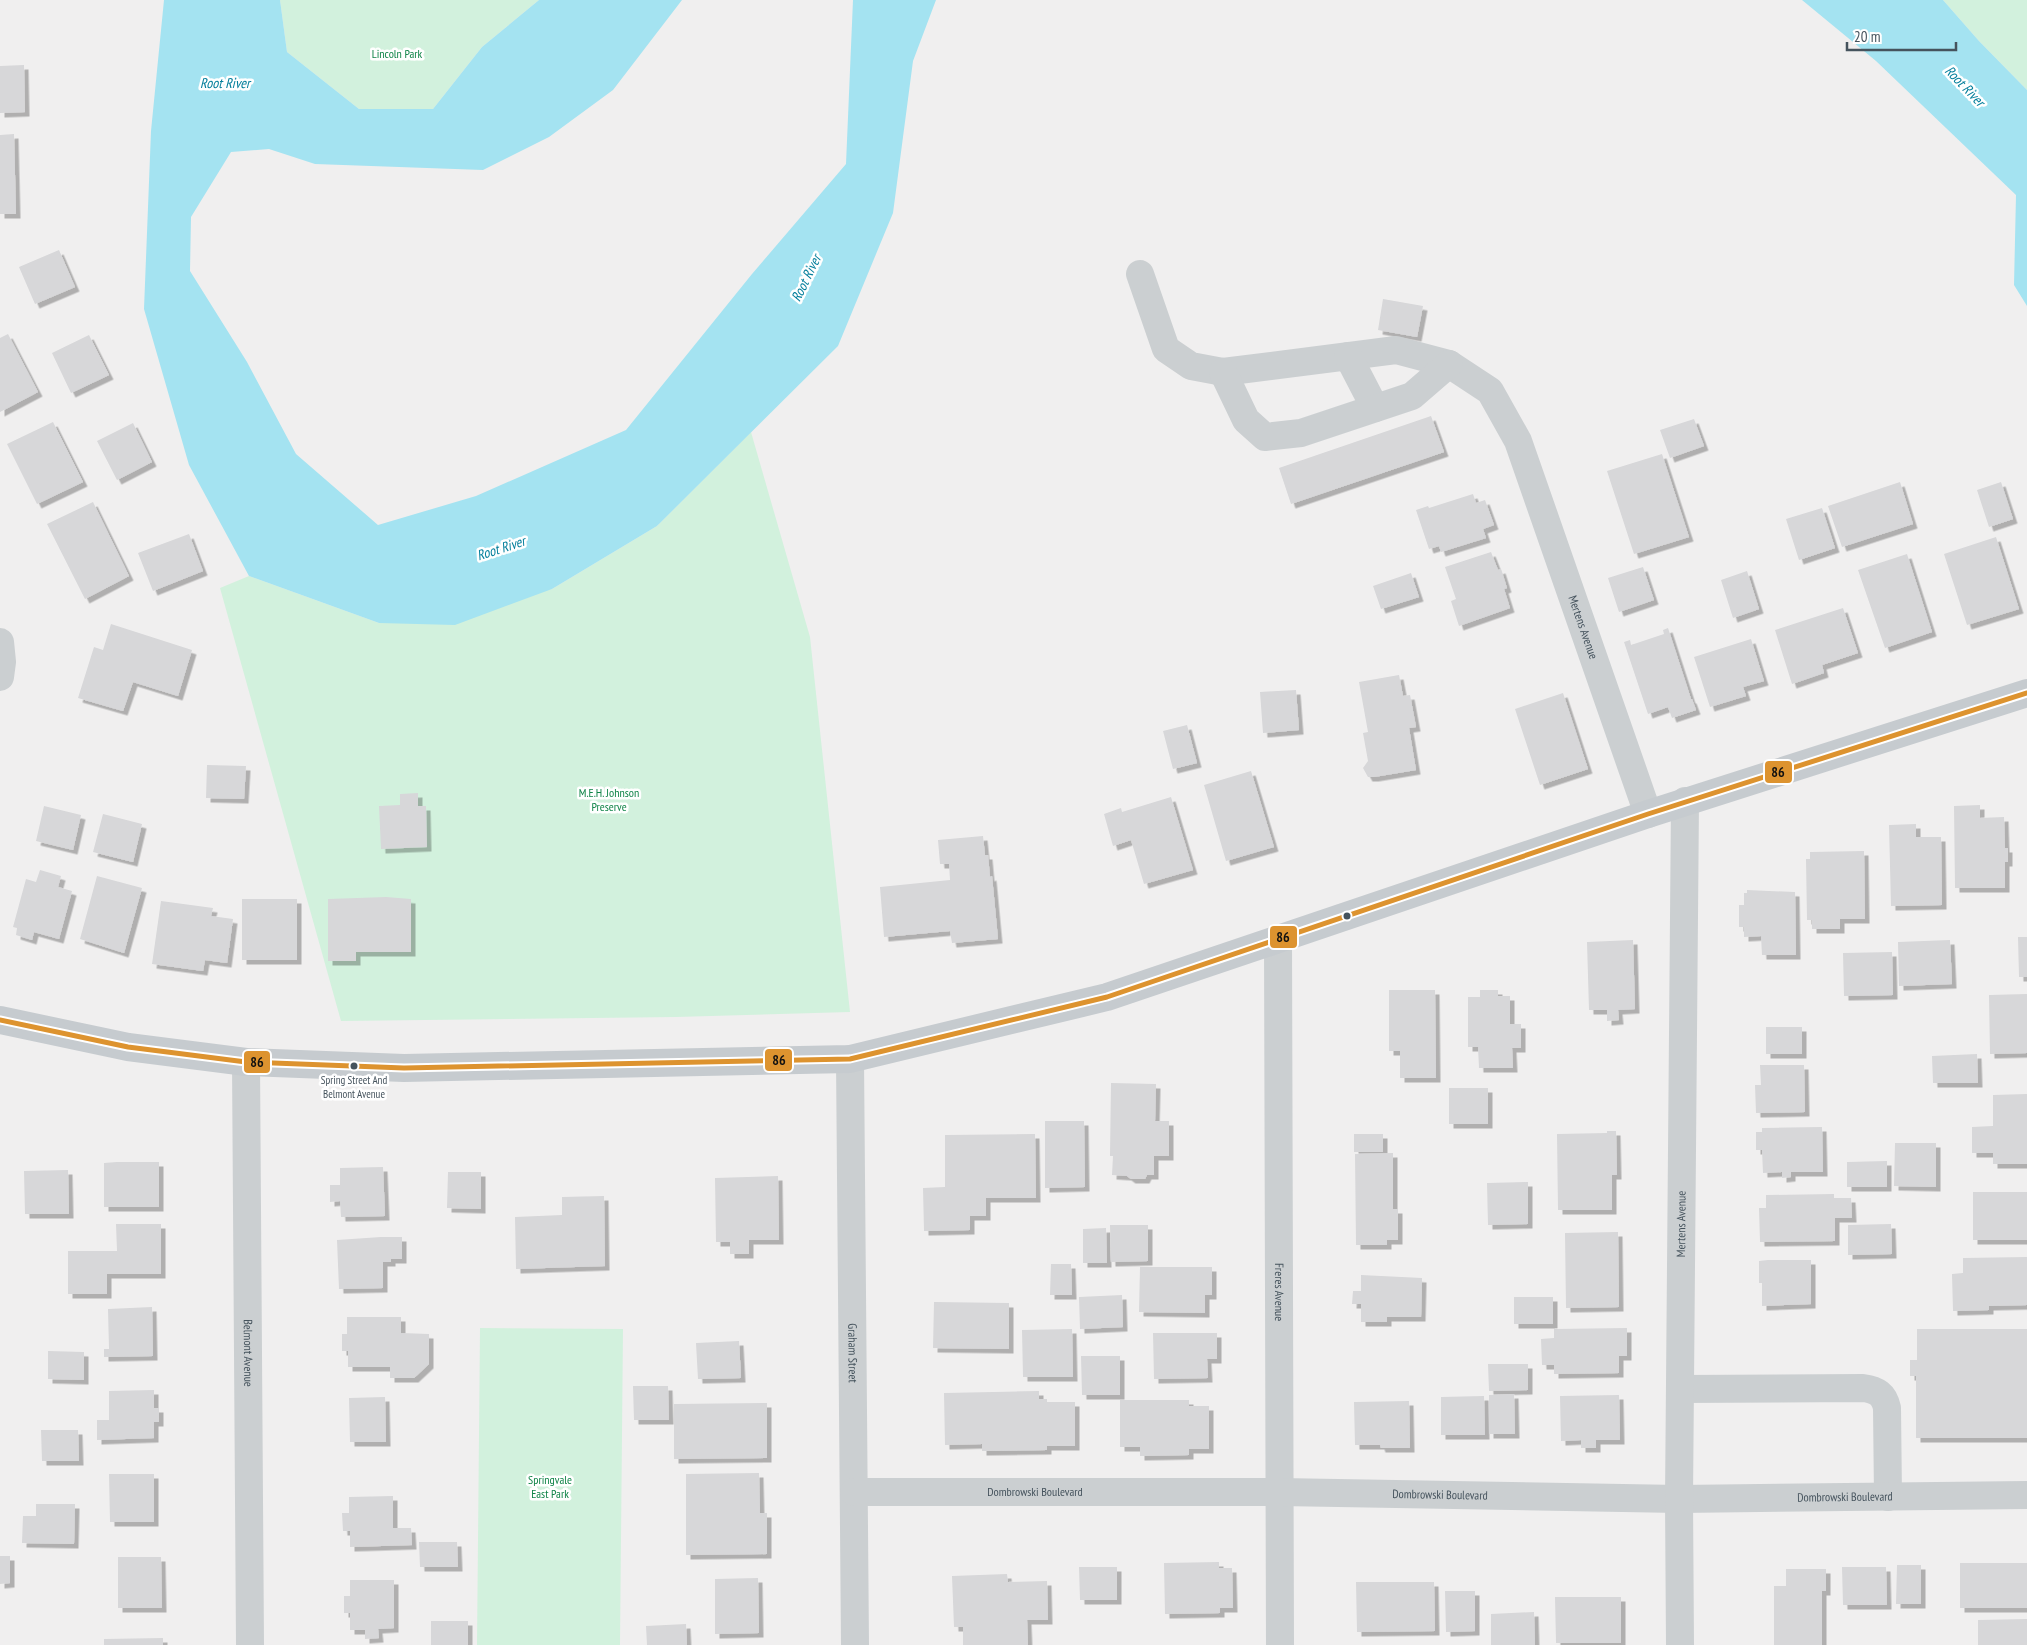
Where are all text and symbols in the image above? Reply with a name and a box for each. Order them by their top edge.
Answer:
scale bar [1847,20,1956,52]
text: 20 m [1854,27,1880,46]
park label: Lincoln Park [372,46,423,61]
water label: Root River [1941,62,1990,112]
water label: Root River [200,74,252,92]
water label: Root River [787,250,826,304]
water label: Root River [474,531,530,564]
street label: Mertens Avenue [1565,593,1601,661]
line badge: 86 [1764,760,1793,784]
text: 86 [1771,763,1785,781]
park label: M.E.H. Johnson Preserve [579,785,639,814]
unlabelled marker [1342,911,1352,921]
line badge: 86 [1269,925,1298,949]
text: 86 [1276,928,1290,946]
line badge: 86 [764,1048,793,1072]
line badge: 86 [243,1050,271,1074]
text: 86 [772,1051,786,1069]
text: 86 [250,1053,264,1071]
marker: Spring Street And Belmont Avenue [349,1061,359,1071]
place label: Spring Street And Belmont Avenue [321,1073,387,1101]
street label: Mertens Avenue [1673,1191,1689,1257]
street label: Freres Avenue [1272,1263,1287,1321]
street label: Belmont Avenue [241,1319,256,1387]
street label: Graham Street [845,1323,861,1383]
park label: Springvale East Park [528,1472,572,1501]
street label: Dombrowski Boulevard [987,1484,1083,1499]
street label: Dombrowski Boulevard [1392,1486,1488,1503]
street label: Dombrowski Boulevard [1797,1489,1893,1505]

